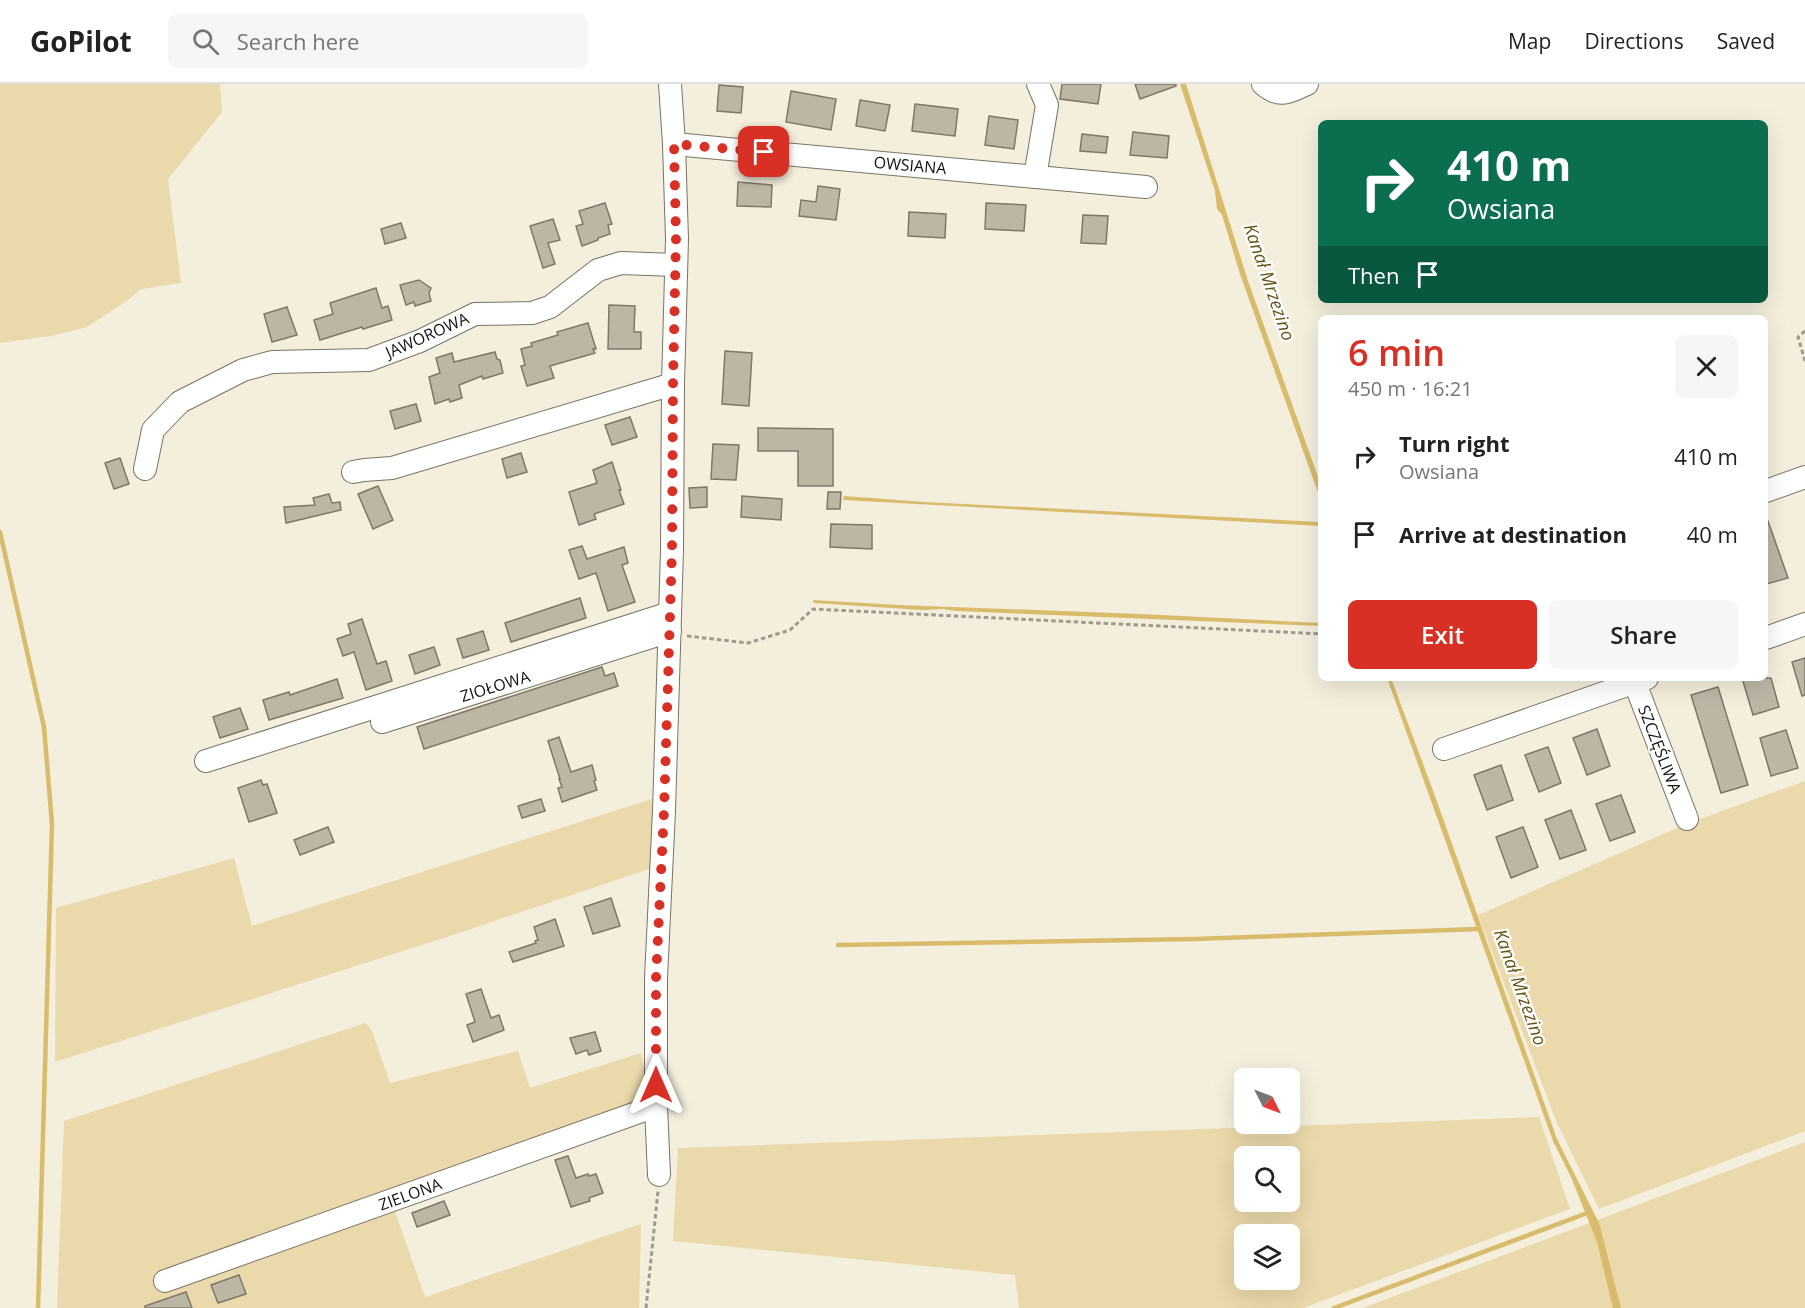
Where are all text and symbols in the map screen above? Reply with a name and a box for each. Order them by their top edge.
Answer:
search box [168,14,588,68]
text: GoPilot [30,22,132,60]
icon: search [189,25,222,58]
text: Search here [237,26,359,56]
text: Map [1508,27,1551,55]
text: Directions [1584,27,1684,55]
text: Saved [1717,27,1775,55]
pin [738,126,789,177]
icon: arrive [747,135,780,168]
text: 410 m [1447,136,1571,193]
icon: right [1348,144,1426,222]
street label: OWSIANA [873,151,948,179]
text: Owsiana [1447,190,1555,227]
water label: Kanał Mrzezino [1239,220,1301,344]
icon: arrive [1411,258,1444,291]
text: Then [1348,260,1399,290]
street label: JAWOROWA [380,307,473,364]
text: 6 min [1348,328,1445,377]
button: close [1675,335,1738,398]
text: 450 m · 16:21 [1348,375,1473,402]
text: Turn right [1399,428,1510,458]
icon: right [1348,440,1381,473]
text: 410 m [1674,441,1738,471]
text: Owsiana [1399,458,1479,485]
icon: arrive [1348,518,1381,551]
text: Arrive at destination [1399,519,1627,549]
text: 40 m [1687,519,1738,549]
button: Exit [1348,600,1537,669]
button: Share [1549,600,1738,669]
street label: ZIOŁOWA [457,665,533,707]
street label: SZCZĘŚLIWA [1633,702,1687,797]
water label: Kanał Mrzezino [1489,925,1553,1049]
position arrow [624,1053,688,1117]
north arrow [1234,1068,1300,1134]
map controls [1234,1068,1300,1290]
button: search [1234,1146,1300,1212]
street label: ZIELONA [375,1172,445,1216]
button: layers [1234,1224,1300,1290]

